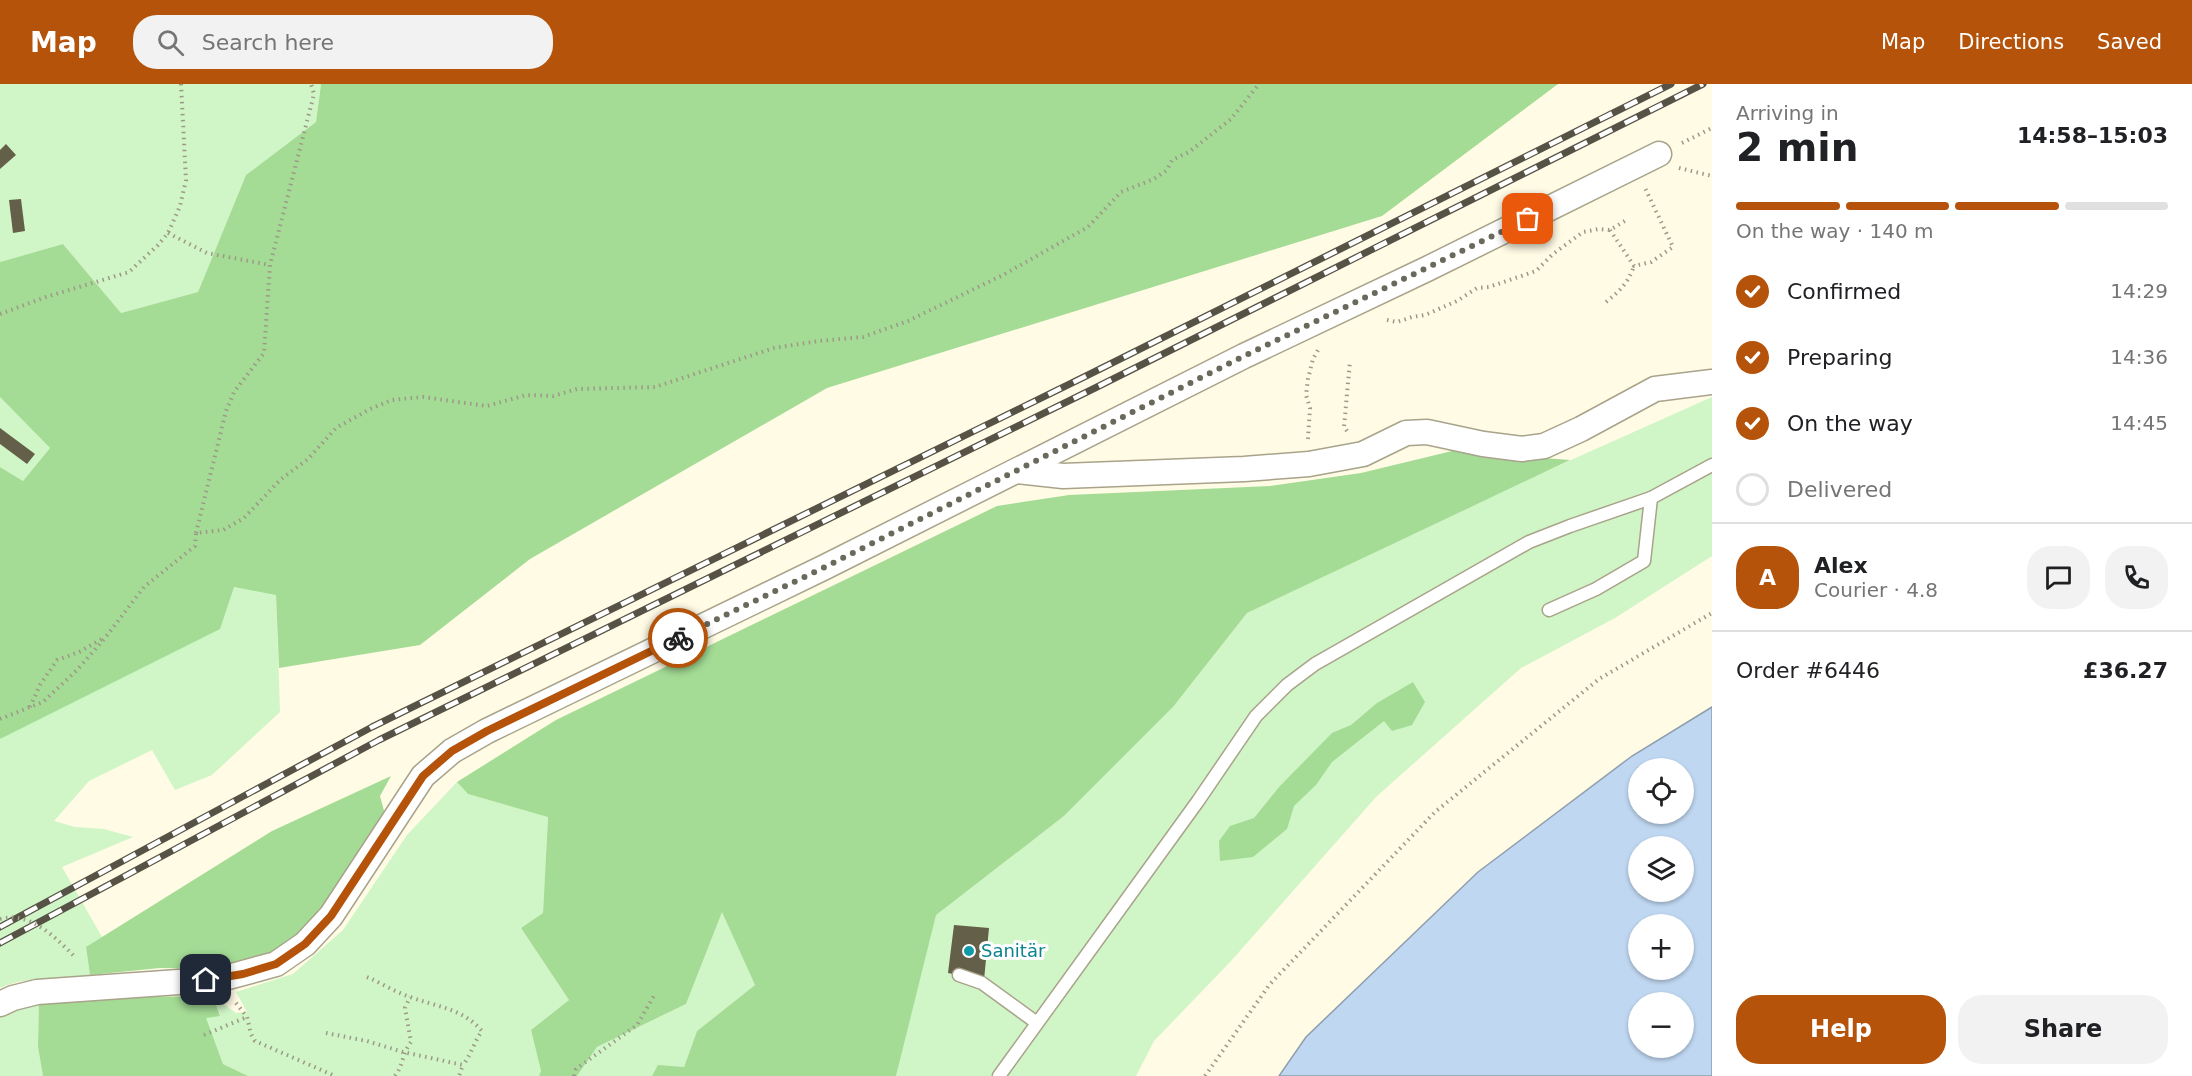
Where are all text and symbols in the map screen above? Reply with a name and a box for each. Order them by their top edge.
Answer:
search box [133,15,553,69]
text: Map [30,26,97,59]
icon: search [154,26,187,59]
text: Search here [202,30,334,55]
text: Map [1881,30,1925,54]
text: Directions [1958,30,2064,54]
text: Saved [2097,30,2162,54]
text: Arriving in [1736,101,1839,125]
text: 14:58–15:03 [2017,123,2168,148]
text: 2 min [1736,125,1858,170]
pin [1502,193,1553,244]
icon: bag [1511,202,1544,235]
text: On the way · 140 m [1736,219,1934,243]
icon: check [1736,275,1769,308]
text: Confirmed [1787,279,1901,304]
text: 14:29 [2110,279,2168,303]
icon: check [1736,341,1769,374]
text: Preparing [1787,345,1893,370]
text: 14:36 [2110,345,2168,369]
icon: check [1736,407,1769,440]
text: On the way [1787,411,1913,436]
text: 14:45 [2110,411,2168,435]
text: Delivered [1787,477,1892,502]
button: chat [2027,546,2090,609]
button: phone [2105,546,2168,609]
text: Alex [1814,553,1868,578]
text: A [1759,565,1776,590]
text: Courier · 4.8 [1814,578,1938,602]
courier [648,608,708,668]
icon: bike [662,622,695,655]
text: Order #6446 [1736,658,1880,683]
text: £36.27 [2083,658,2168,683]
map controls [1628,758,1694,1058]
button: locate [1628,758,1694,824]
button: layers [1628,836,1694,902]
button: + [1628,914,1694,980]
place label: Sanitär [981,940,1046,961]
marker: Sanitär [962,944,976,958]
pin [180,954,231,1005]
icon: home [189,963,222,996]
button: − [1628,992,1694,1058]
button: Help [1736,995,1946,1064]
button: Share [1958,995,2168,1064]

